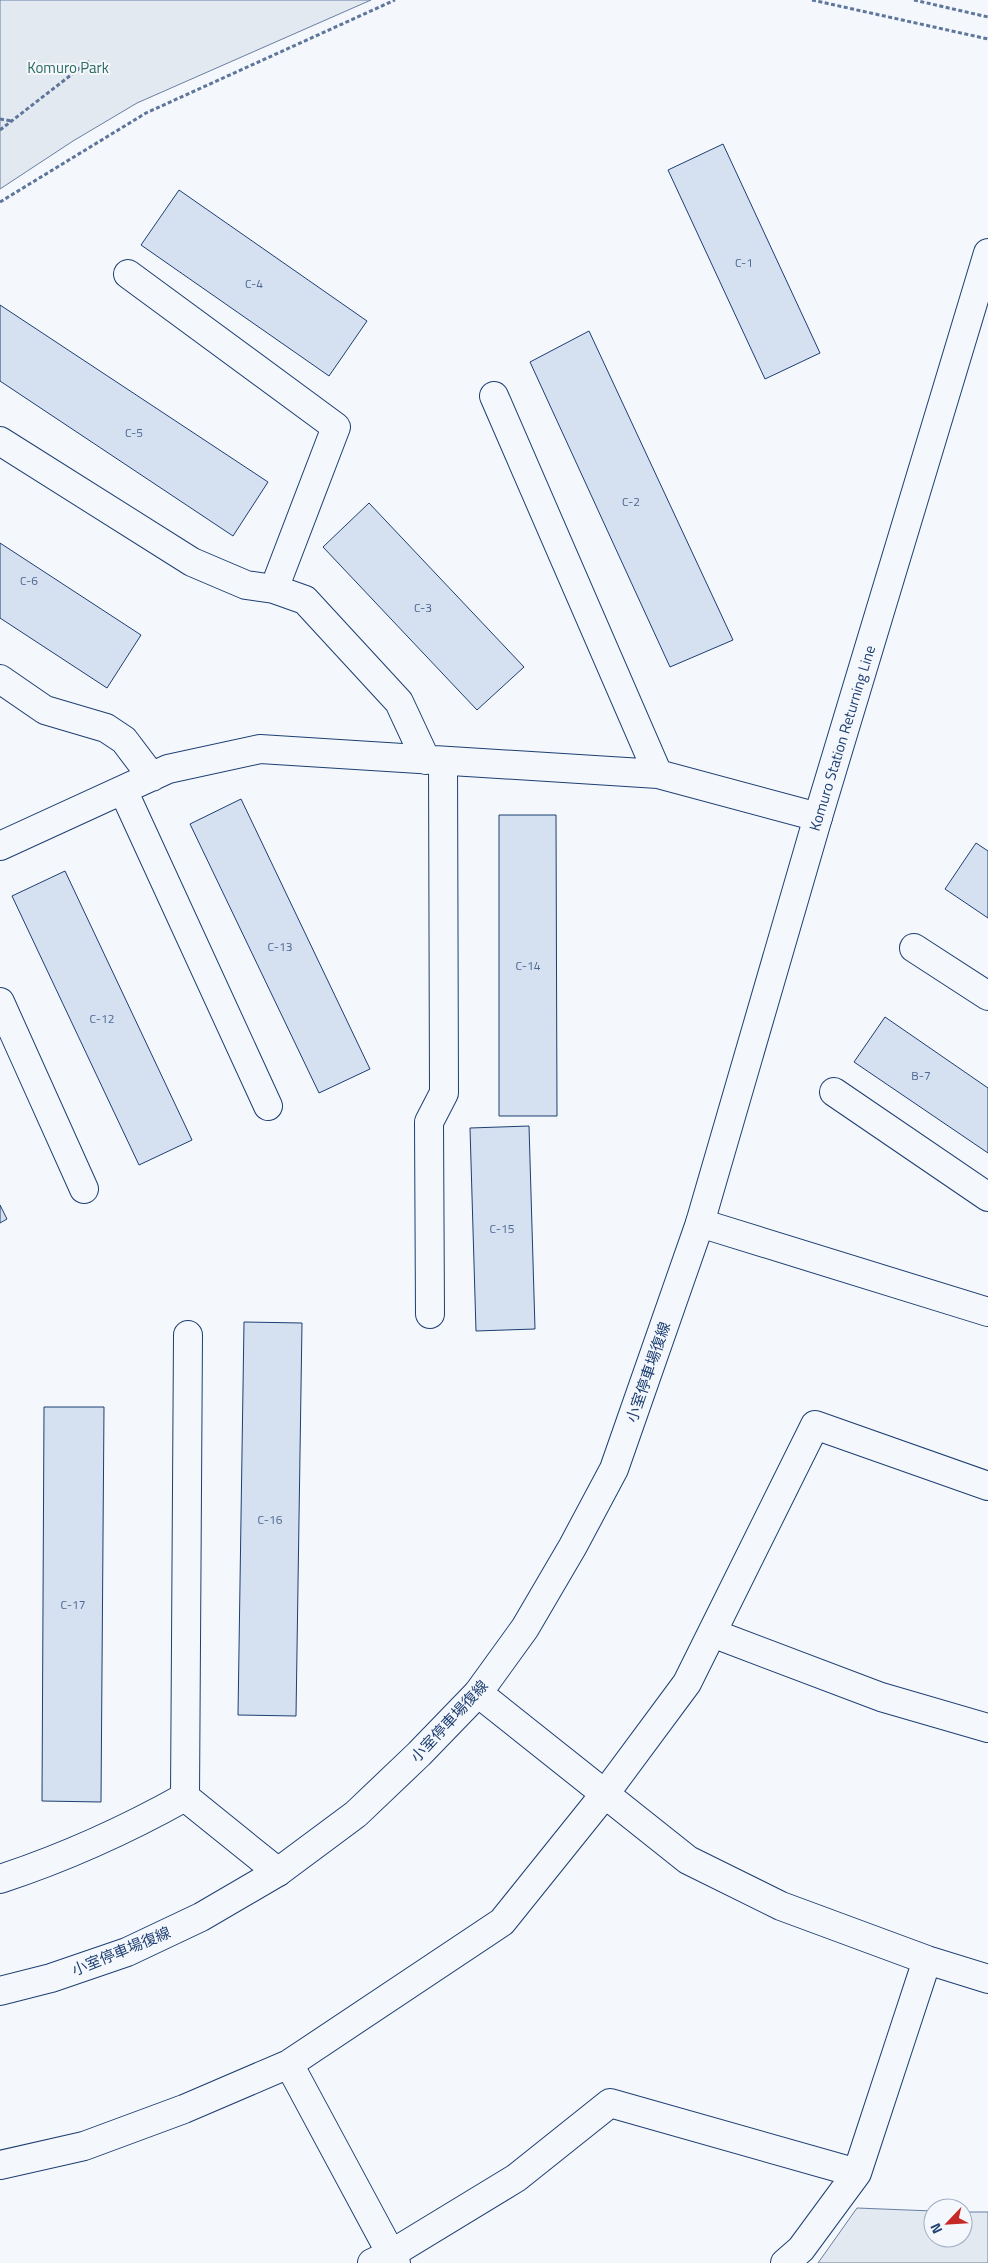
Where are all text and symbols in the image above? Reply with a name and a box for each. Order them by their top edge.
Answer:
park label: Komuro Park [27,56,109,79]
house number: C-1 [735,253,753,272]
house number: C-4 [245,274,263,293]
house number: C-5 [125,423,143,442]
house number: C-2 [622,492,640,511]
house number: C-6 [20,571,38,590]
house number: C-3 [414,598,432,617]
street label: Komuro Station Returning Line [803,642,881,834]
house number: C-13 [268,937,292,956]
house number: C-14 [516,956,541,975]
house number: C-12 [90,1009,114,1028]
house number: B-7 [911,1066,931,1085]
house number: C-15 [490,1219,515,1238]
street label: 小室停車場復線 [620,1319,676,1425]
house number: C-16 [258,1510,283,1529]
house number: C-17 [61,1595,85,1614]
street label: 小室停車場復線 [405,1675,493,1767]
street label: 小室停車場復線 [68,1921,174,1981]
north arrow [923,2198,973,2248]
text: N [924,2220,947,2238]

